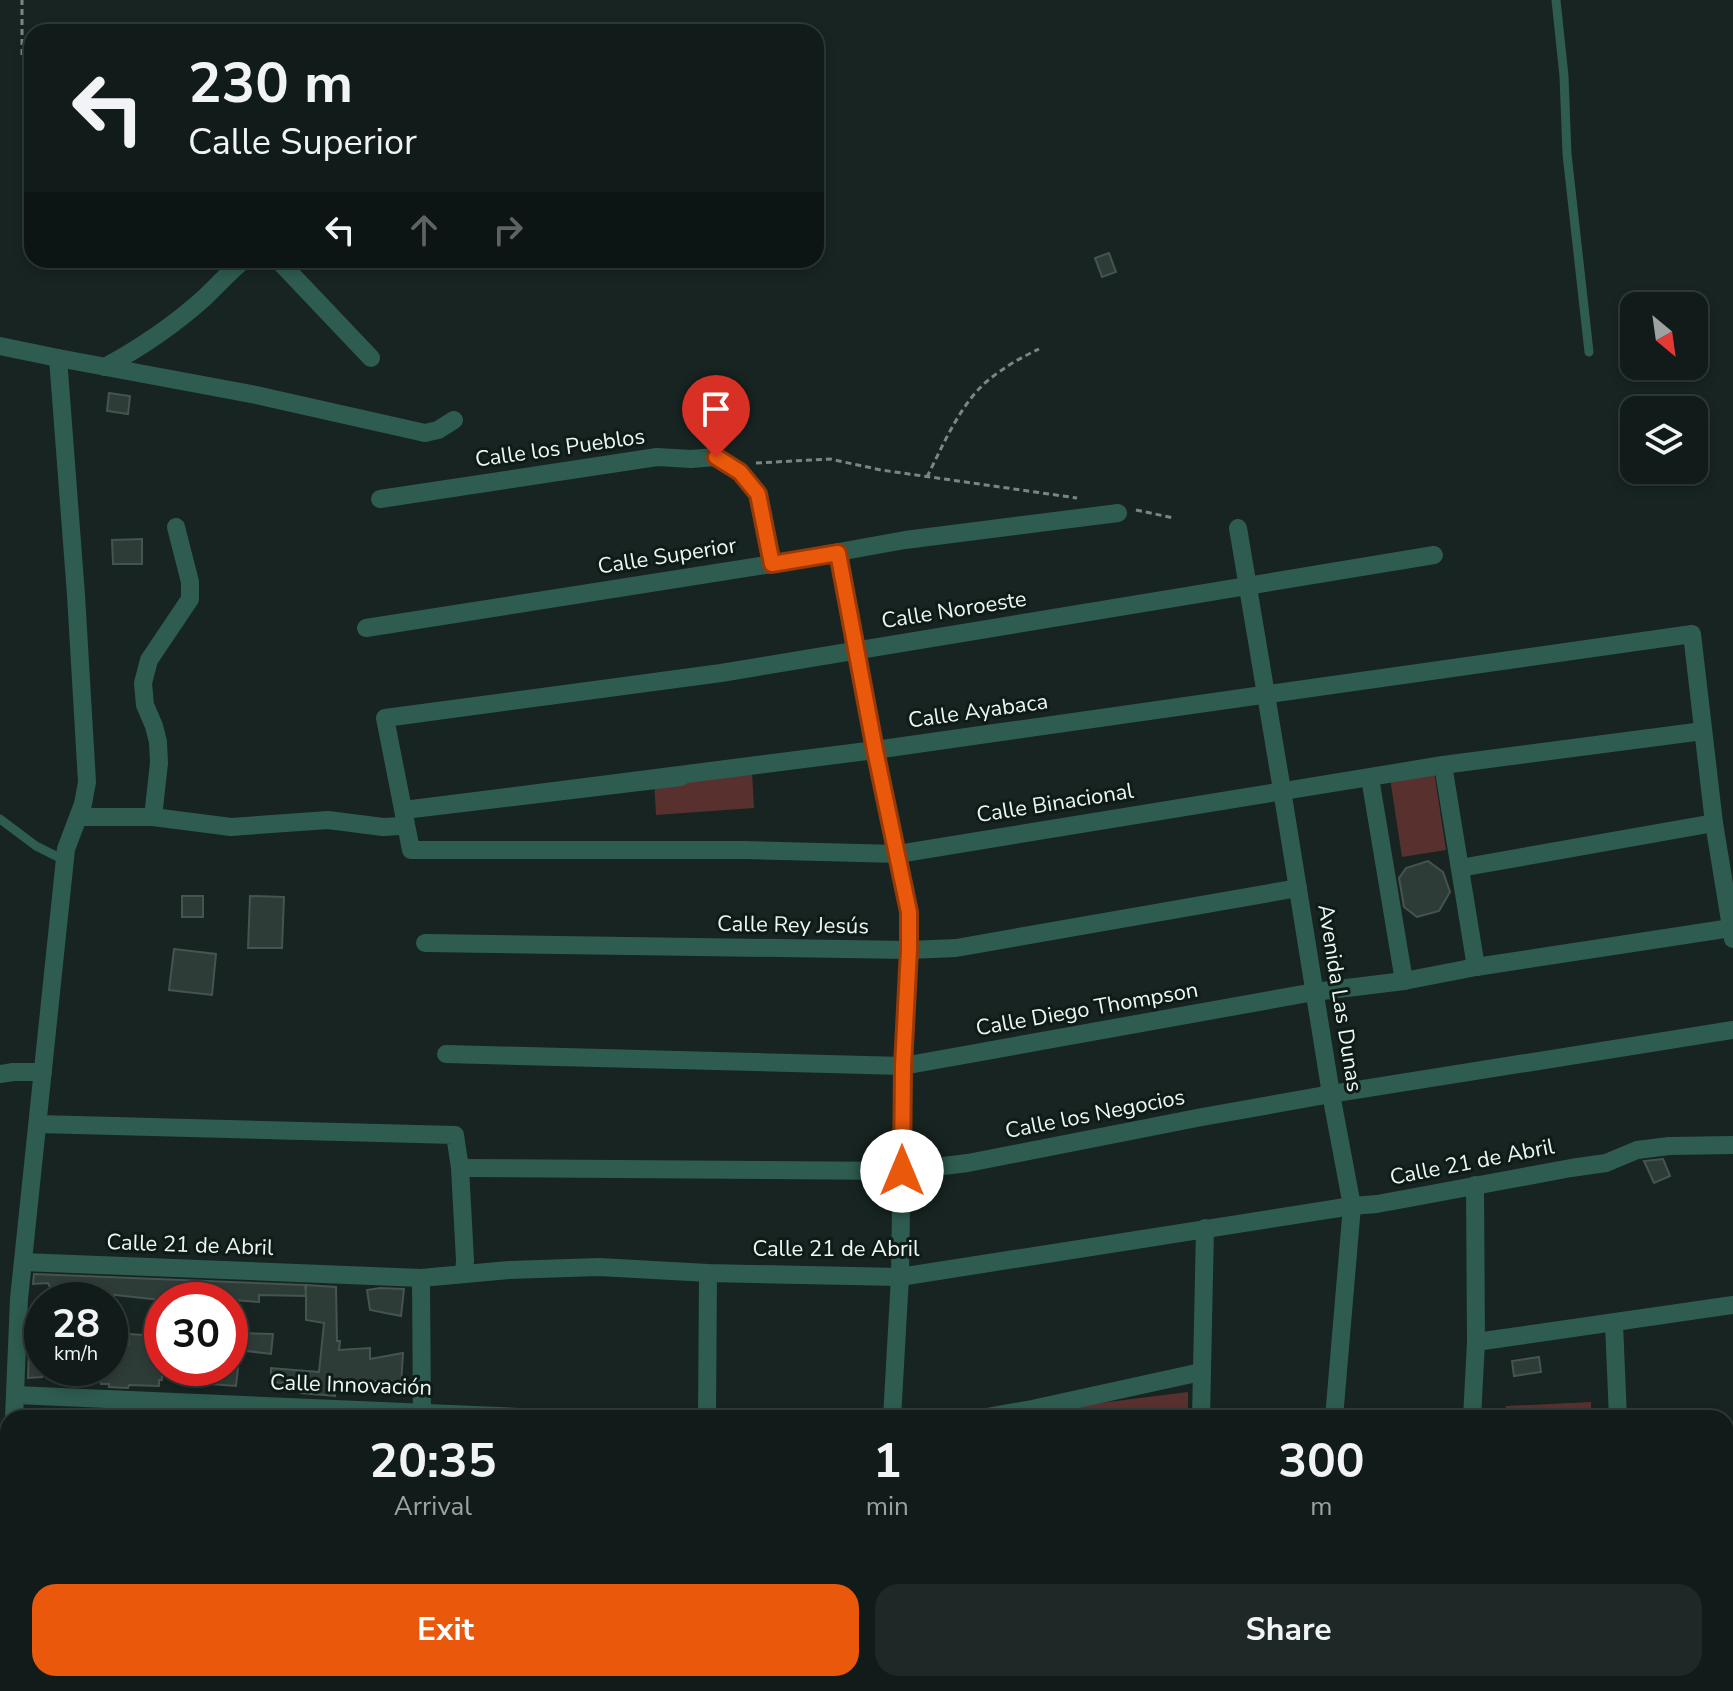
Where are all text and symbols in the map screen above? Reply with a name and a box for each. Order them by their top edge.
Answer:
text: 230 m [188,45,353,122]
icon: left [56,56,160,160]
text: Calle Superior [188,118,417,167]
icon: left [318,208,362,252]
icon: ahead [402,208,446,252]
icon: right [486,208,530,252]
north arrow [1620,292,1708,380]
map controls [1620,292,1708,484]
pin [682,375,750,457]
icon: arrive [694,387,738,431]
button: layers [1620,396,1708,484]
street label: Calle los Pueblos [473,421,647,475]
street label: Calle Superior [596,530,739,582]
street label: Calle Noroeste [879,584,1029,636]
street label: Calle Ayabaca [906,686,1050,736]
street label: Calle Binacional [974,776,1136,830]
street label: Avenida Las Dunas [1310,902,1370,1094]
street label: Calle Rey Jesús [717,909,869,941]
street label: Calle Diego Thompson [973,975,1201,1043]
street label: Calle los Negocios [1003,1082,1187,1146]
position arrow [860,1129,944,1213]
street label: Calle 21 de Abril [1387,1131,1557,1193]
street label: Calle 21 de Abril [106,1227,274,1263]
street label: Calle 21 de Abril [753,1234,920,1264]
speed limit sign: 30 [144,1282,248,1386]
text: 28 [52,1297,100,1351]
text: km/h [54,1340,98,1367]
street label: Calle Innovación [270,1367,432,1403]
text: 20:35 [369,1428,496,1494]
text: 1 [873,1428,902,1494]
text: 300 [1278,1428,1365,1494]
text: Arrival [394,1489,472,1524]
text: min [866,1489,909,1524]
text: m [1310,1489,1333,1524]
button: Exit [32,1584,859,1676]
button: Share [875,1584,1702,1676]

